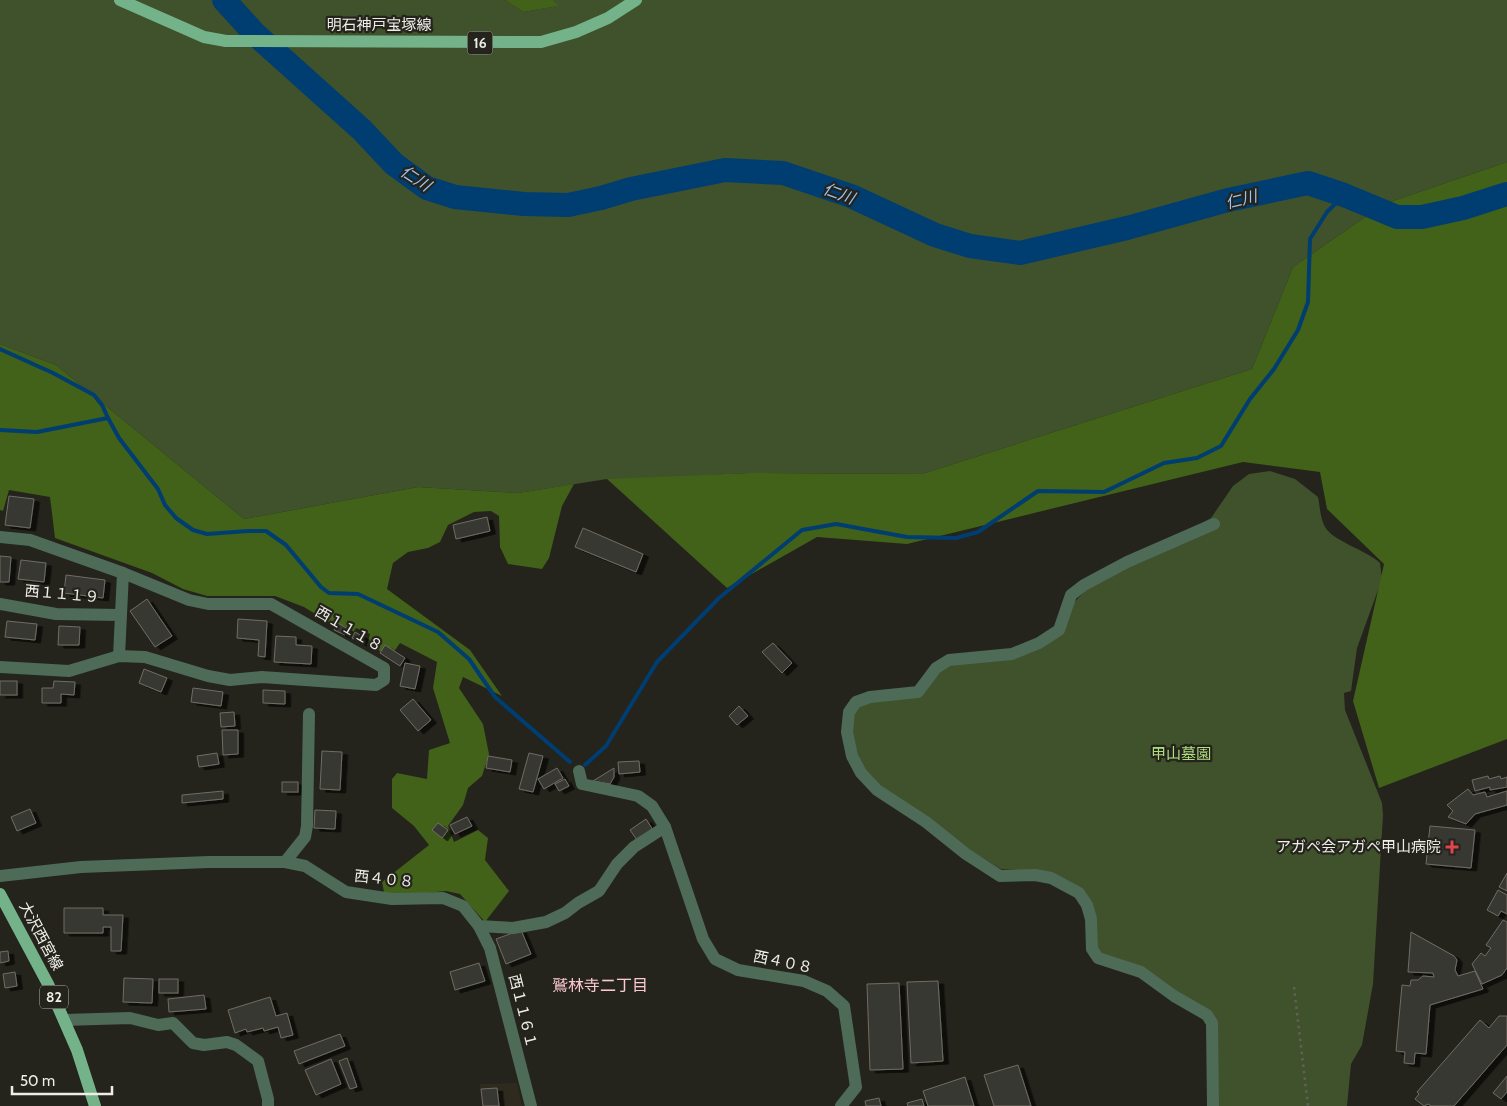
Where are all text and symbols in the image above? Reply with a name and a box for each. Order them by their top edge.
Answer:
street label: 明石神戸宝塚線 [326,16,432,34]
road number: 16 [468,32,492,54]
water label: 仁川 [397,162,436,196]
water label: 仁川 [821,179,859,209]
water label: 仁川 [1223,186,1261,213]
street label: 西１１１９ [24,582,100,606]
street label: 西１１１８ [312,602,386,656]
park label: 甲山墓園 [1151,745,1211,763]
place label: アガペ会アガペ甲山病院 [1276,838,1441,856]
marker: アガペ会アガペ甲山病院 [1445,840,1459,854]
street label: 西４０８ [353,867,415,891]
street label: 大沢西宮線 [15,899,67,973]
street label: 西４０８ [752,947,814,977]
street label: 西１１６１ [505,972,541,1050]
district label: 鷲林寺二丁目 [552,976,648,995]
road number: 82 [40,986,68,1009]
scale bar [12,1064,112,1096]
text: 50 m [20,1072,55,1090]

